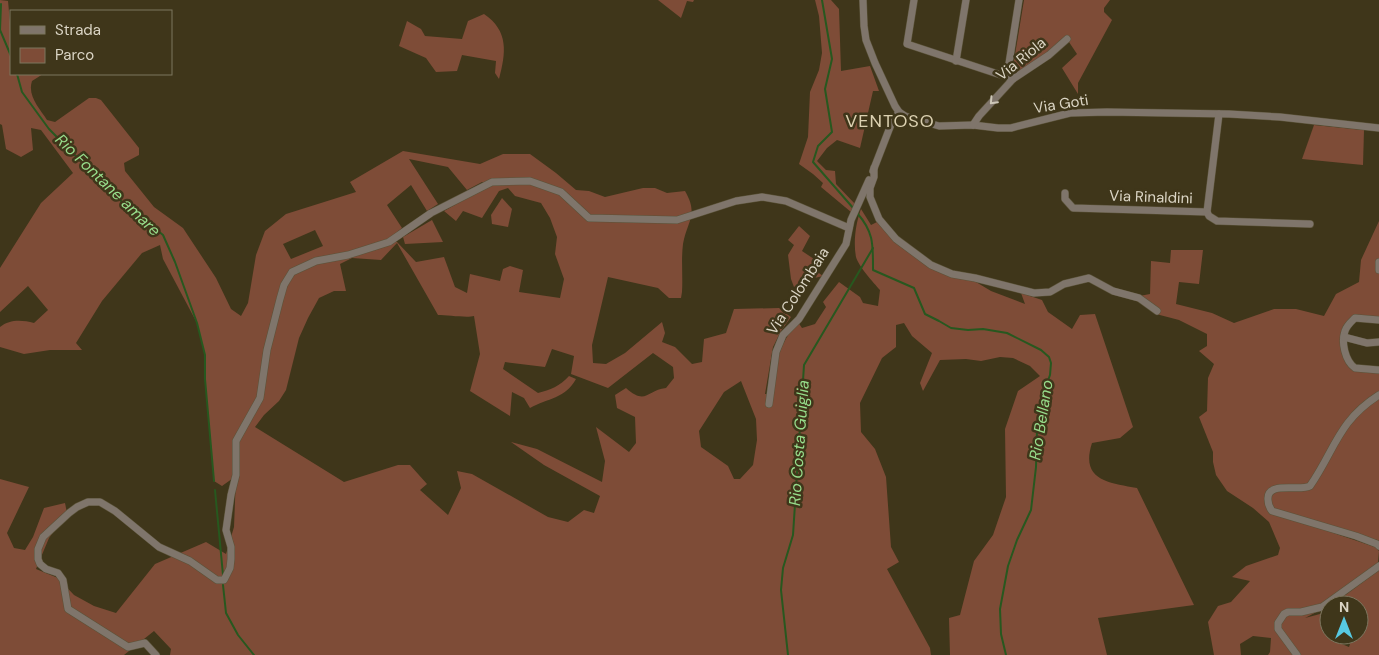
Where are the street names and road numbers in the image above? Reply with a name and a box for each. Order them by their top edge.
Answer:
street label: Via Riola [992,33,1050,85]
street label: Via Goti [1032,90,1090,118]
street label: Via Rinaldini [1109,186,1193,208]
street label: Via Colombaia [762,243,834,339]

